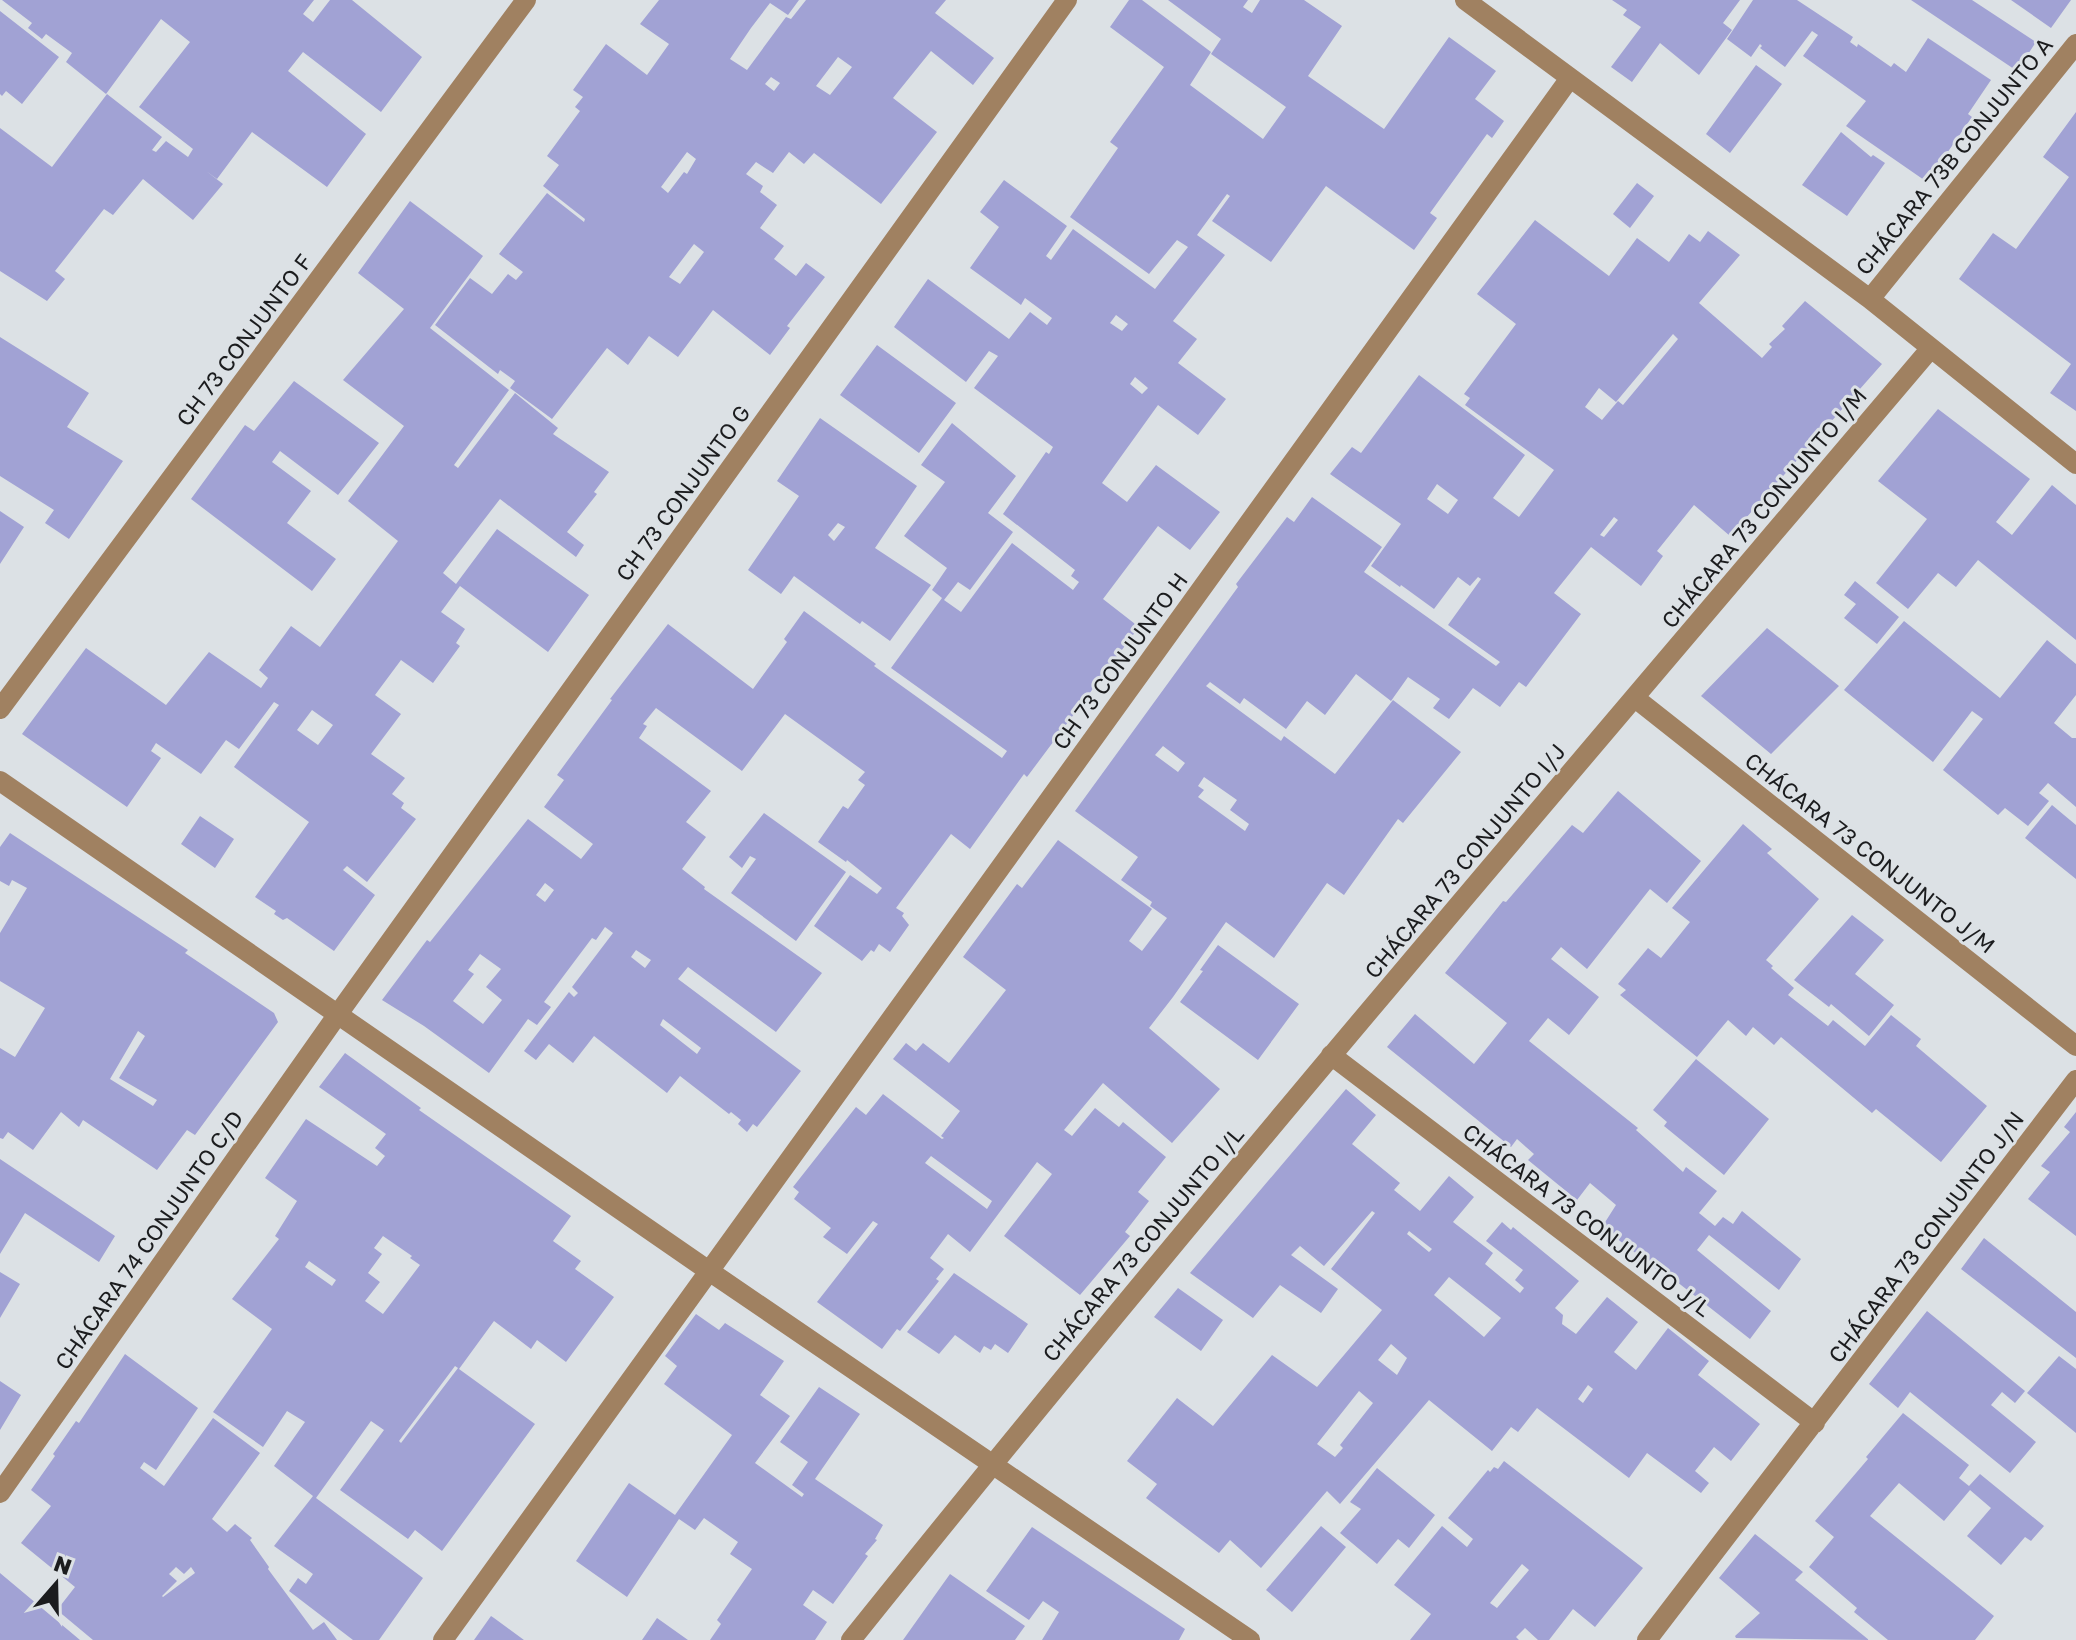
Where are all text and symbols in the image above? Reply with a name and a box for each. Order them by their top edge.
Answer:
street label: CHÁCARA 73B CONJUNTO A [1849,31,2058,280]
street label: CH 73 CONJUNTO F [170,248,317,431]
street label: CHÁCARA 73 CONJUNTO I/M [1655,382,1872,633]
street label: CH 73 CONJUNTO G [610,400,755,586]
street label: CH 73 CONJUNTO H [1046,567,1193,754]
street label: CHÁCARA 73 CONJUNTO I/J [1358,738,1571,984]
street label: CHÁCARA 73 CONJUNTO J/M [1740,747,2001,959]
street label: CHÁCARA 74 CONJUNTO C/D [49,1105,249,1374]
street label: CHÁCARA 73 CONJUNTO J/N [1822,1106,2029,1368]
street label: CHÁCARA 73 CONJUNTO J/L [1458,1117,1717,1322]
street label: CHÁCARA 73 CONJUNTO I/L [1036,1120,1249,1367]
north arrow [16,1544,96,1624]
text: N [51,1549,75,1580]

